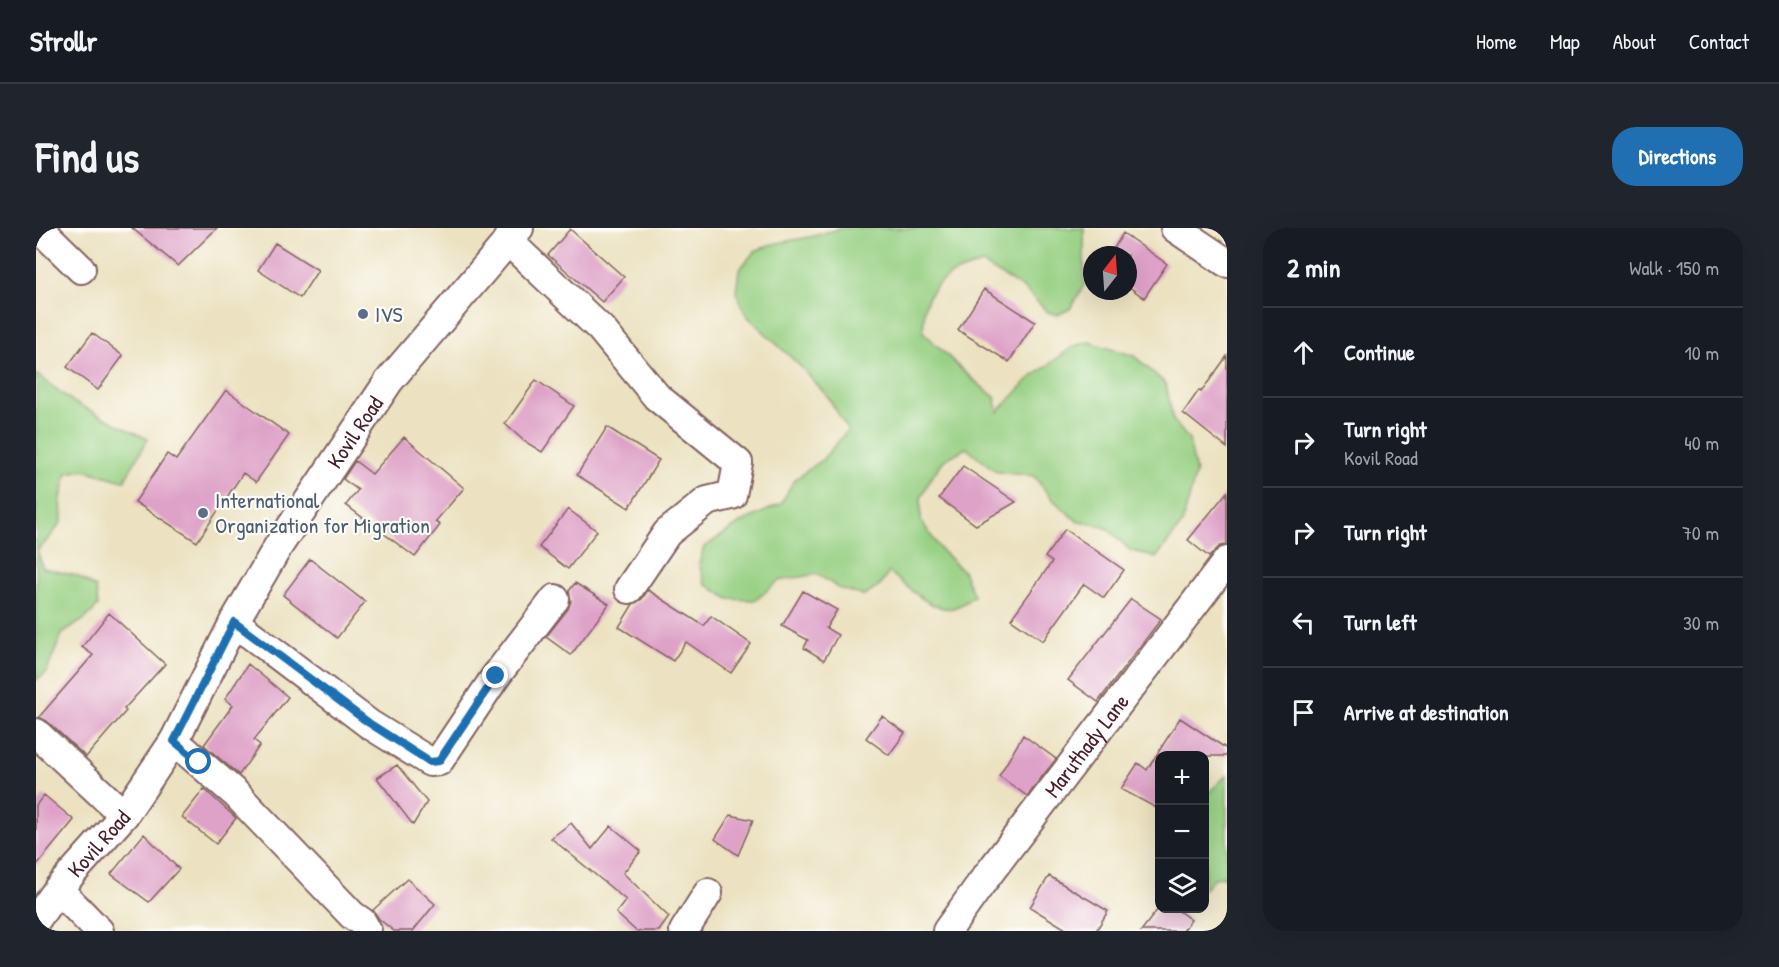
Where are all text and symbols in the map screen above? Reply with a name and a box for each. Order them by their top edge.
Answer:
text: Strollr [30,22,97,60]
text: Home [1476,27,1517,56]
text: Map [1550,27,1580,56]
text: About [1613,27,1656,56]
text: Contact [1689,27,1749,56]
button: Directions [1612,127,1743,186]
text: Find us [36,128,139,185]
north arrow [1083,246,1137,300]
text: 2 min [1287,250,1340,285]
text: Walk · 150 m [1629,254,1719,281]
place label: IVS [375,299,403,329]
marker: IVS [356,307,370,321]
icon: ahead [1287,336,1320,369]
text: Continue [1344,337,1415,367]
text: 10 m [1685,339,1719,366]
street label: Kovil Road [320,390,390,474]
text: Turn right [1344,414,1427,444]
icon: right [1287,426,1320,459]
text: 40 m [1684,429,1719,456]
text: Kovil Road [1344,444,1418,471]
place label: International Organization for Migration [215,485,430,540]
marker: International Organization for Migration [196,506,210,520]
icon: right [1287,516,1320,549]
text: Turn right [1344,517,1427,547]
text: 70 m [1682,519,1719,546]
icon: left [1287,606,1320,639]
text: Turn left [1344,607,1417,637]
text: 30 m [1683,609,1719,636]
route end [482,662,508,688]
street label: Maruthady Lane [1037,687,1136,804]
icon: arrive [1287,696,1320,729]
text: Arrive at destination [1344,697,1509,727]
route start [185,748,211,774]
map controls [1155,751,1209,913]
button: + [1155,751,1209,805]
street label: Kovil Road [60,803,137,884]
button: − [1155,805,1209,859]
button: layers [1155,859,1209,913]

